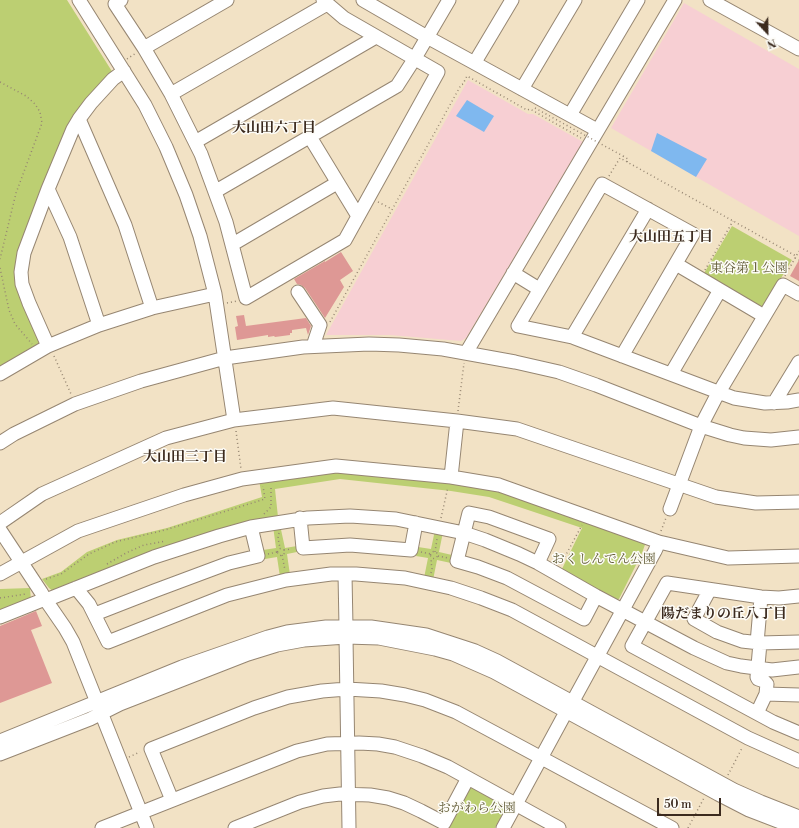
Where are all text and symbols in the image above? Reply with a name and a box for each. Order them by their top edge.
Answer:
north arrow [747,12,787,52]
text: N [765,35,778,51]
district label: 大山田六丁目 [232,121,316,137]
district label: 大山田五丁目 [629,230,713,246]
park label: 東谷第１公園 [710,261,788,277]
district label: 大山田三丁目 [143,450,227,466]
park label: おくしんでん公園 [552,552,656,568]
district label: 陽だまりの丘八丁目 [661,607,787,623]
scale bar [659,790,723,816]
text: 50 m [664,797,692,812]
park label: おがわら公園 [438,801,516,817]

